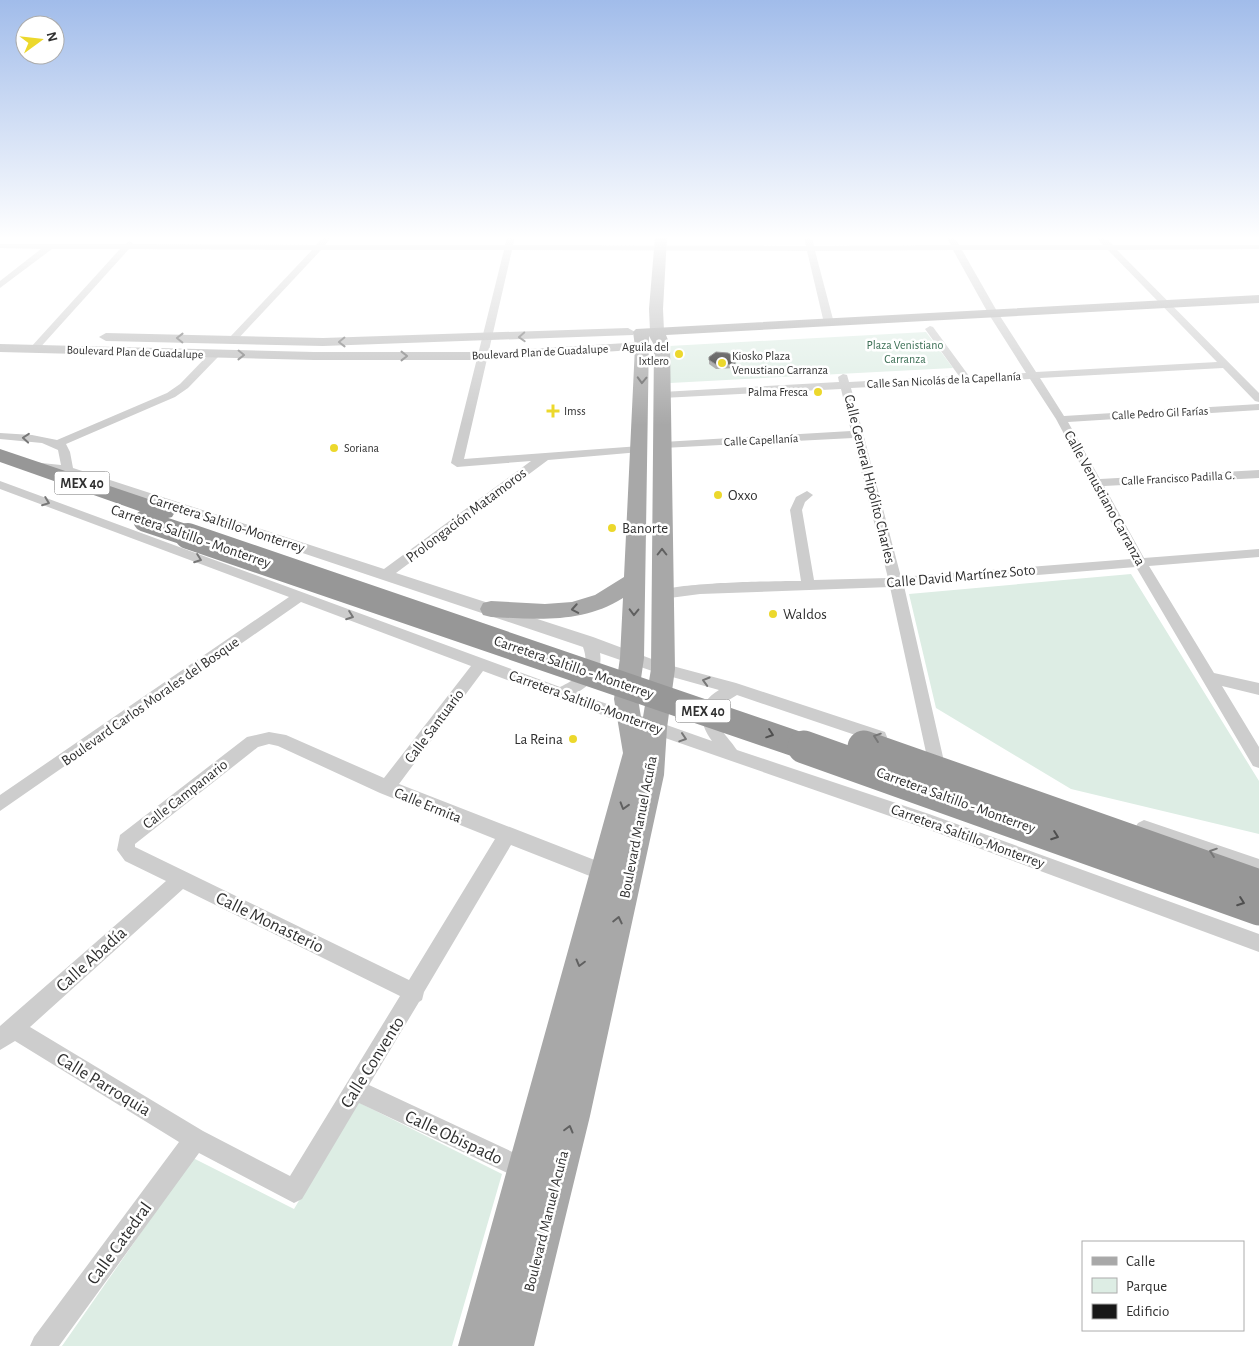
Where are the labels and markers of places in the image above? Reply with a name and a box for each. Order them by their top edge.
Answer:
place label: Aguila del Ixtlero [622,341,669,367]
marker: Aguila del Ixtlero [673,348,685,360]
place label: Kiosko Plaza Venustiano Carranza [732,350,829,376]
marker: Kiosko Plaza Venustiano Carranza [716,357,728,369]
place label: Palma Fresca [748,386,808,398]
marker: Palma Fresca [812,386,824,398]
marker: Imss [546,404,560,418]
place label: Imss [564,405,586,417]
marker: Soriana [328,442,340,454]
place label: Soriana [344,442,380,454]
place label: Oxxo [728,488,758,503]
marker: Oxxo [712,489,724,501]
place label: Banorte [622,521,668,536]
marker: Banorte [606,522,618,534]
place label: Waldos [783,607,827,622]
marker: Waldos [767,608,779,620]
place label: La Reina [514,732,563,747]
marker: La Reina [567,733,579,745]

